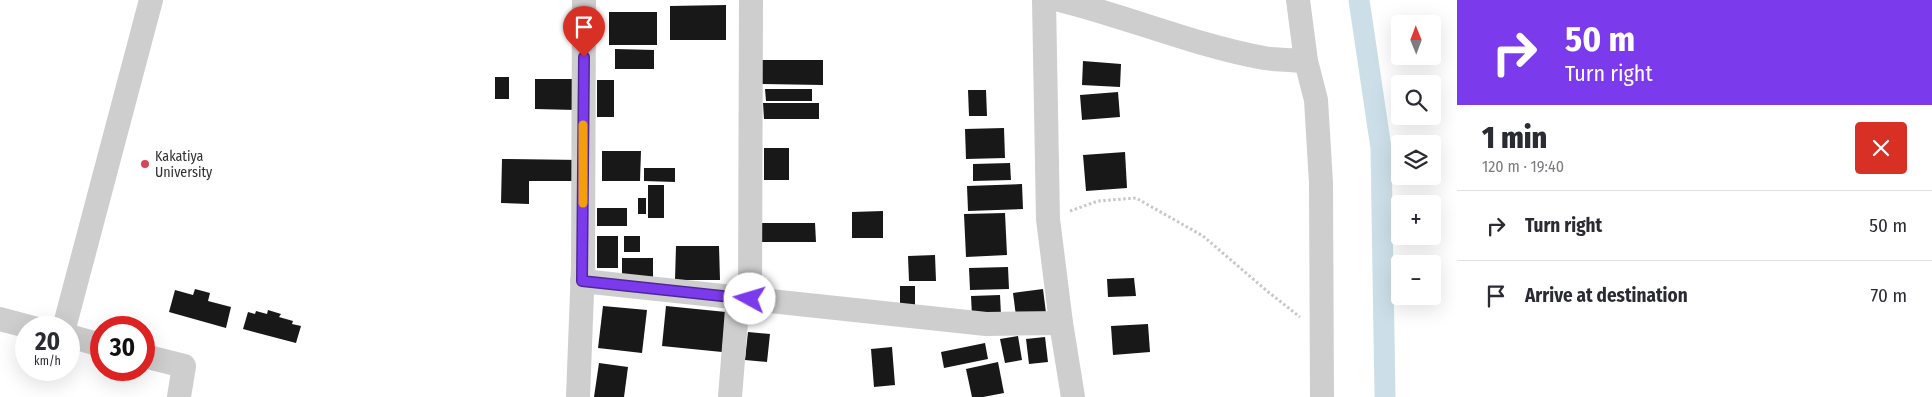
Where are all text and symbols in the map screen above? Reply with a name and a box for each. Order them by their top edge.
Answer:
pin [563,6,605,57]
icon: arrive [570,13,598,41]
north arrow [1391,15,1441,65]
map controls [1391,15,1441,305]
text: 50 m [1565,18,1635,60]
icon: right [1482,20,1547,85]
text: Turn right [1565,60,1653,87]
button: search [1391,75,1441,125]
text: 1 min [1482,120,1547,156]
button: close [1855,122,1907,174]
button: layers [1391,135,1441,185]
place label: Kakatiya University [155,148,213,181]
text: 120 m · 19:40 [1482,157,1564,176]
marker: Kakatiya University [139,158,151,170]
button: + [1391,195,1441,245]
icon: right [1482,212,1510,240]
text: Turn right [1525,214,1602,237]
text: 50 m [1869,214,1907,237]
button: − [1391,255,1441,305]
position arrow [723,272,775,324]
icon: arrive [1482,282,1510,310]
text: Arrive at destination [1525,284,1688,307]
text: 70 m [1871,284,1907,307]
speed limit sign: 30 [90,316,155,381]
text: 20 [35,327,60,357]
text: km/h [34,354,61,368]

